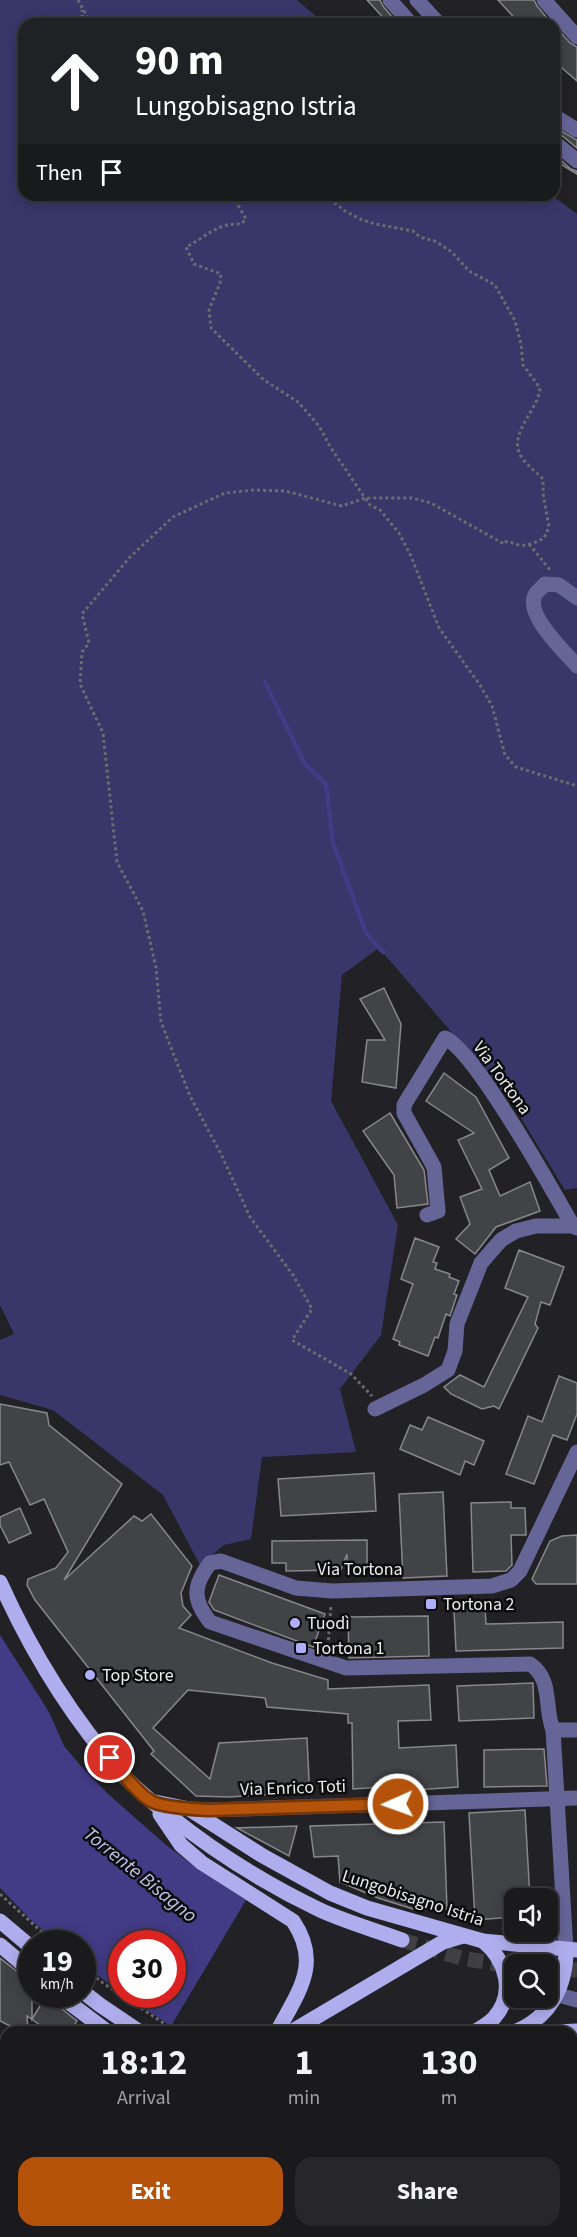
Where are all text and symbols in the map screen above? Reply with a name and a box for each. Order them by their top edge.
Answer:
text: 90 m [135,31,224,91]
icon: ahead [36,42,114,120]
text: Lungobisagno Istria [135,87,357,126]
icon: arrive [95,156,128,189]
text: Then [36,157,83,189]
street label: Via Tortona [467,1036,537,1120]
street label: Via Tortona [317,1557,403,1582]
place label: Tortona 2 [443,1592,515,1617]
marker: Tortona 2 [424,1597,438,1611]
place label: Tuodì [307,1611,350,1636]
marker: Tuodì [288,1616,302,1630]
place label: Tortona 1 [313,1636,385,1661]
marker: Tortona 1 [294,1641,308,1655]
place label: Top Store [102,1663,174,1688]
marker: Top Store [83,1668,97,1682]
pin [84,1732,135,1783]
icon: arrive [93,1741,126,1774]
position arrow [366,1772,430,1836]
street label: Via Enrico Toti [240,1774,346,1802]
water label: Torrente Bisagno [77,1820,203,1930]
street label: Lungobisagno Istria [339,1863,487,1933]
map controls [504,1888,558,2008]
button: sound [504,1888,558,1942]
speed limit sign: 30 [108,1930,186,2008]
text: 19 [41,1940,73,1983]
button: search [504,1954,558,2008]
text: km/h [40,1974,74,1995]
text: 18:12 [100,2037,187,2088]
text: 1 [294,2037,313,2088]
text: 130 [421,2037,478,2088]
text: Arrival [117,2084,171,2112]
text: min [288,2084,320,2112]
text: m [441,2084,457,2112]
button: Exit [18,2157,283,2226]
button: Share [295,2157,560,2226]

